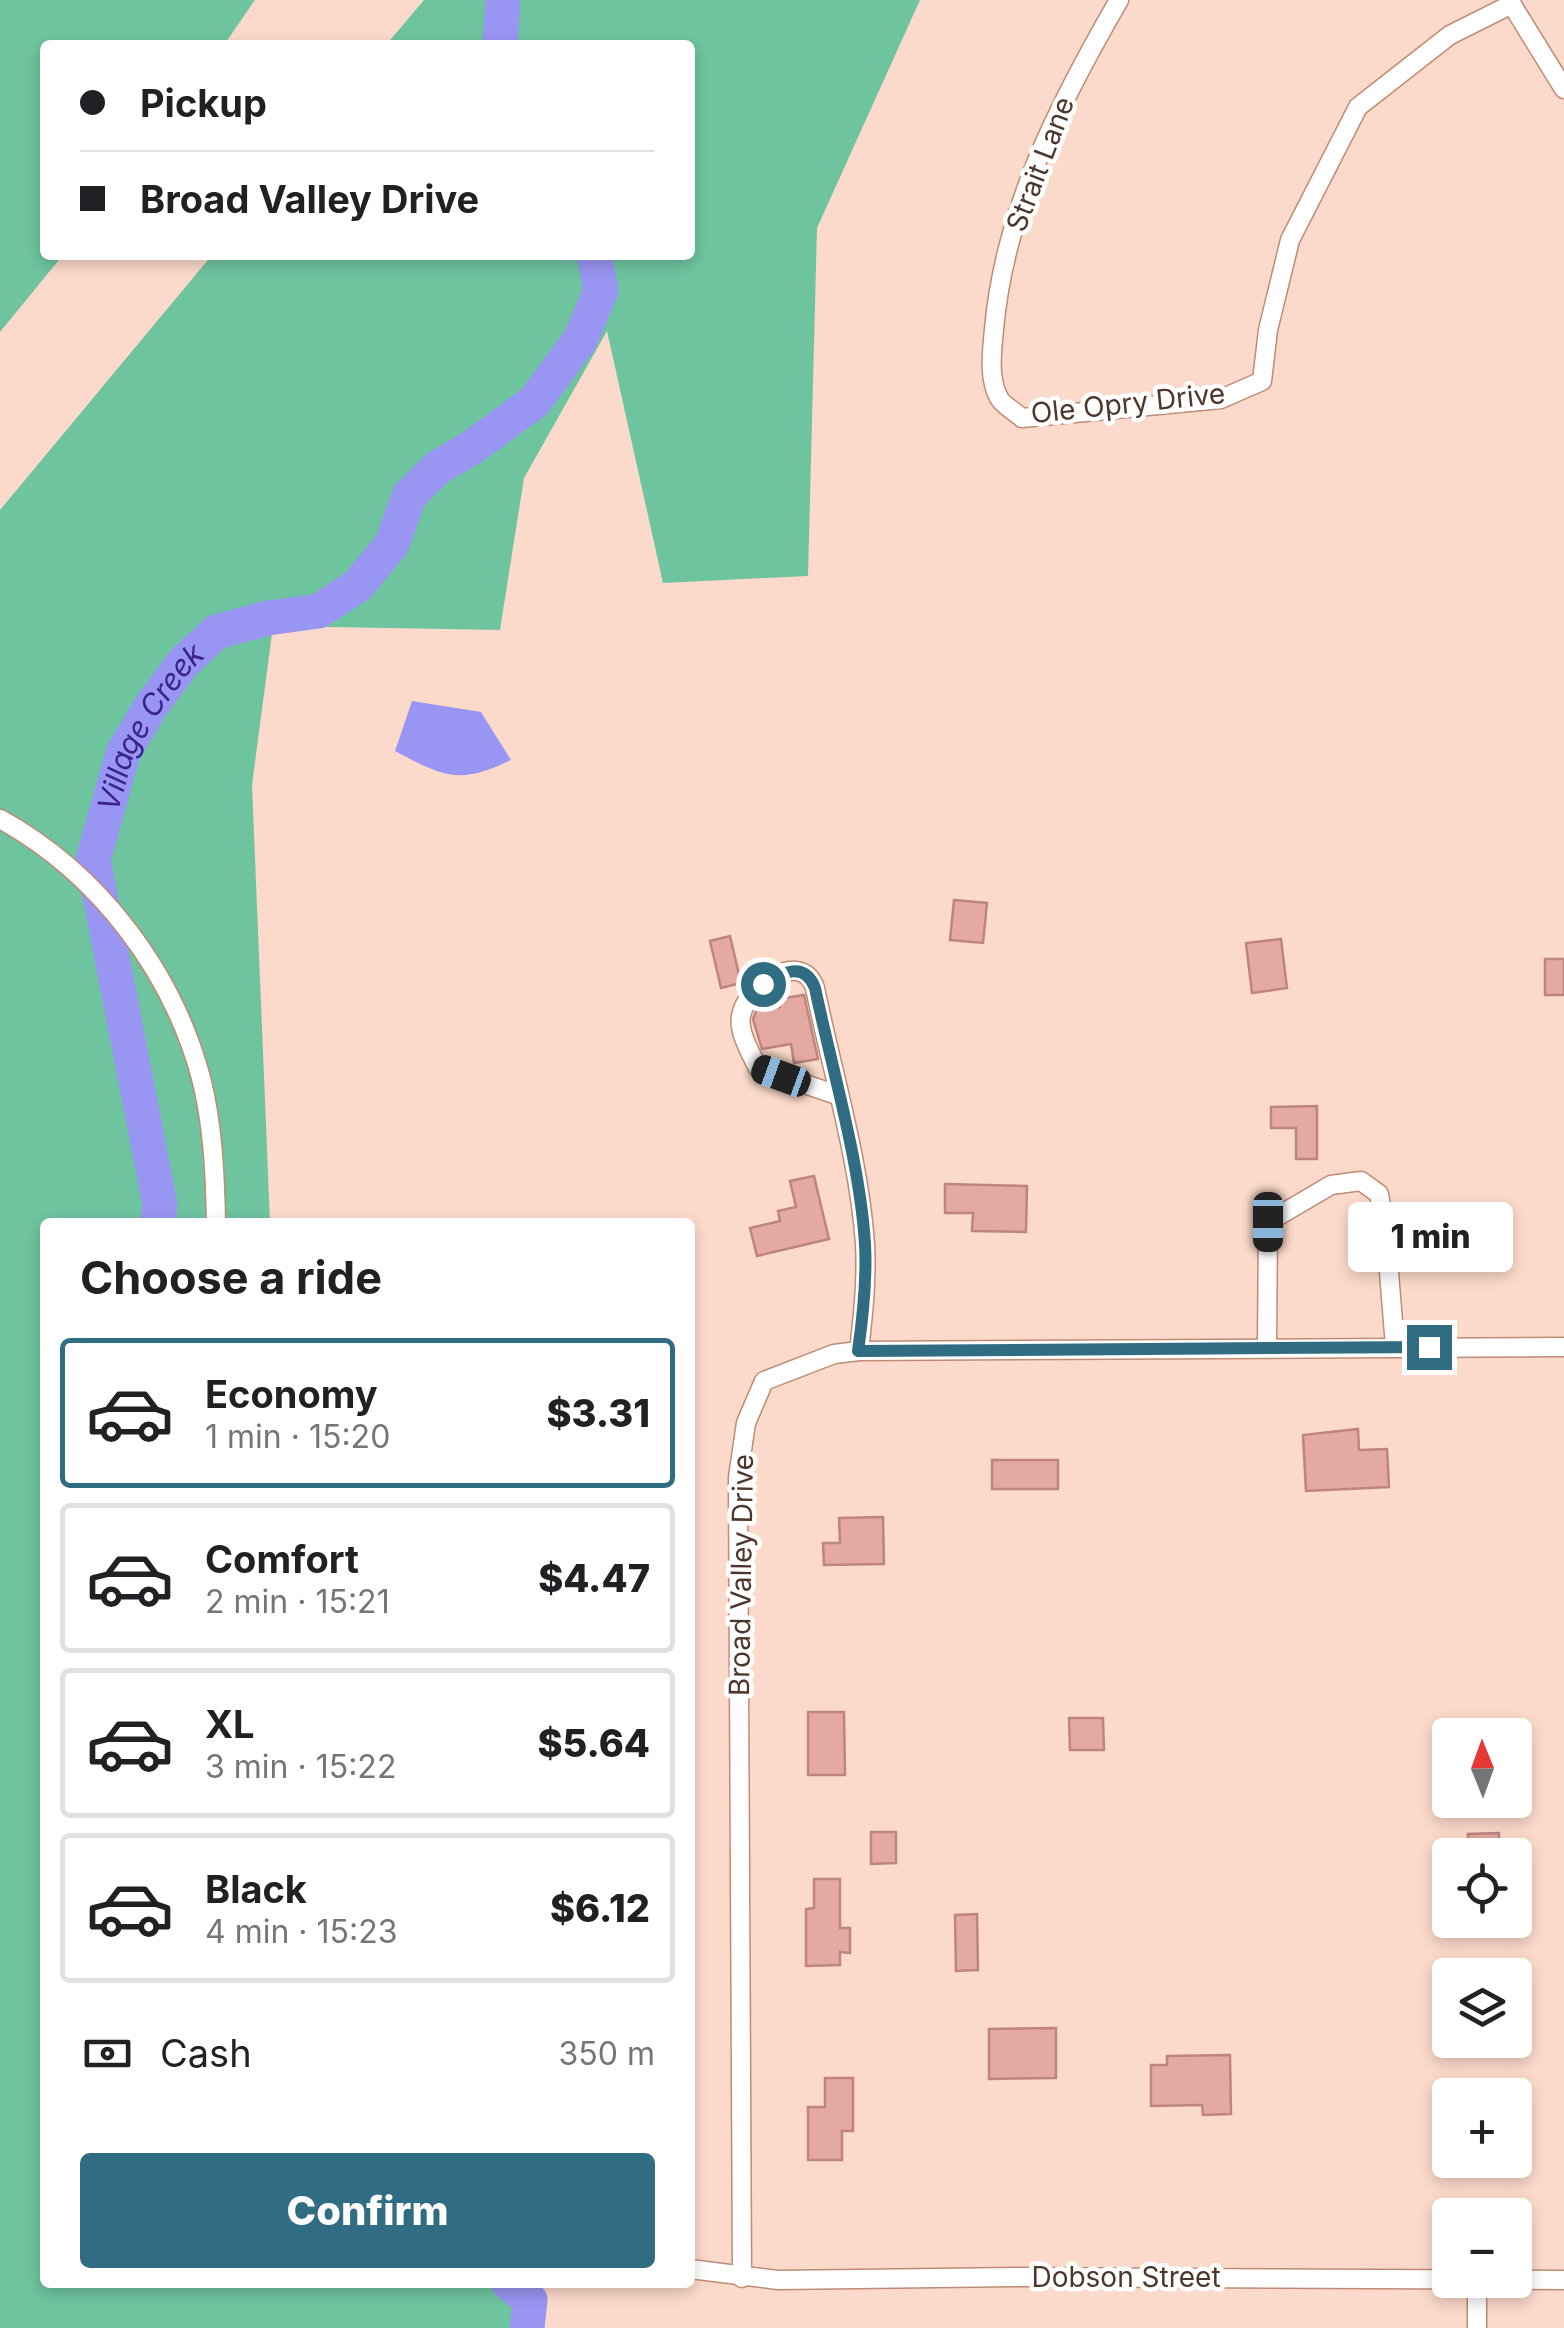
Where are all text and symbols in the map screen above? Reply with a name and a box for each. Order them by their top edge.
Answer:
text: Pickup [140,80,267,126]
street label: Strait Lane [999,92,1081,236]
text: Broad Valley Drive [140,176,479,222]
street label: Ole Opry Drive [1029,376,1227,430]
water label: Village Creek [90,635,211,815]
route start [741,962,786,1007]
car [748,1052,814,1100]
car [1253,1192,1283,1252]
callout: 1 min [1346,1202,1512,1272]
text: 1 min [1390,1217,1471,1256]
text: Choose a ride [80,1250,382,1305]
route end [1407,1325,1452,1370]
icon: car [85,1368,175,1458]
text: Economy [205,1371,378,1417]
text: $3.31 [546,1390,650,1436]
text: 1 min · 15:20 [205,1417,390,1456]
street label: Broad Valley Drive [722,1454,760,1696]
icon: car [85,1533,175,1623]
text: Comfort [205,1536,359,1582]
text: $4.47 [538,1555,650,1601]
text: 2 min · 15:21 [205,1582,390,1621]
icon: car [85,1698,175,1788]
text: XL [205,1701,255,1747]
north arrow [1432,1718,1532,1818]
map controls [1432,1718,1532,2298]
text: $5.64 [537,1720,650,1766]
text: 3 min · 15:22 [205,1747,396,1786]
button: locate [1432,1838,1532,1938]
icon: car [85,1863,175,1953]
text: Black [205,1866,307,1912]
text: $6.12 [550,1885,650,1931]
text: 4 min · 15:23 [205,1912,398,1951]
button: layers [1432,1958,1532,2058]
icon: cash [80,2026,135,2081]
text: Cash [160,2030,252,2076]
text: 350 m [559,2034,655,2073]
button: + [1432,2078,1532,2178]
button: Confirm [80,2153,655,2268]
button: − [1432,2198,1532,2298]
street label: Dobson Street [1031,2260,1221,2294]

